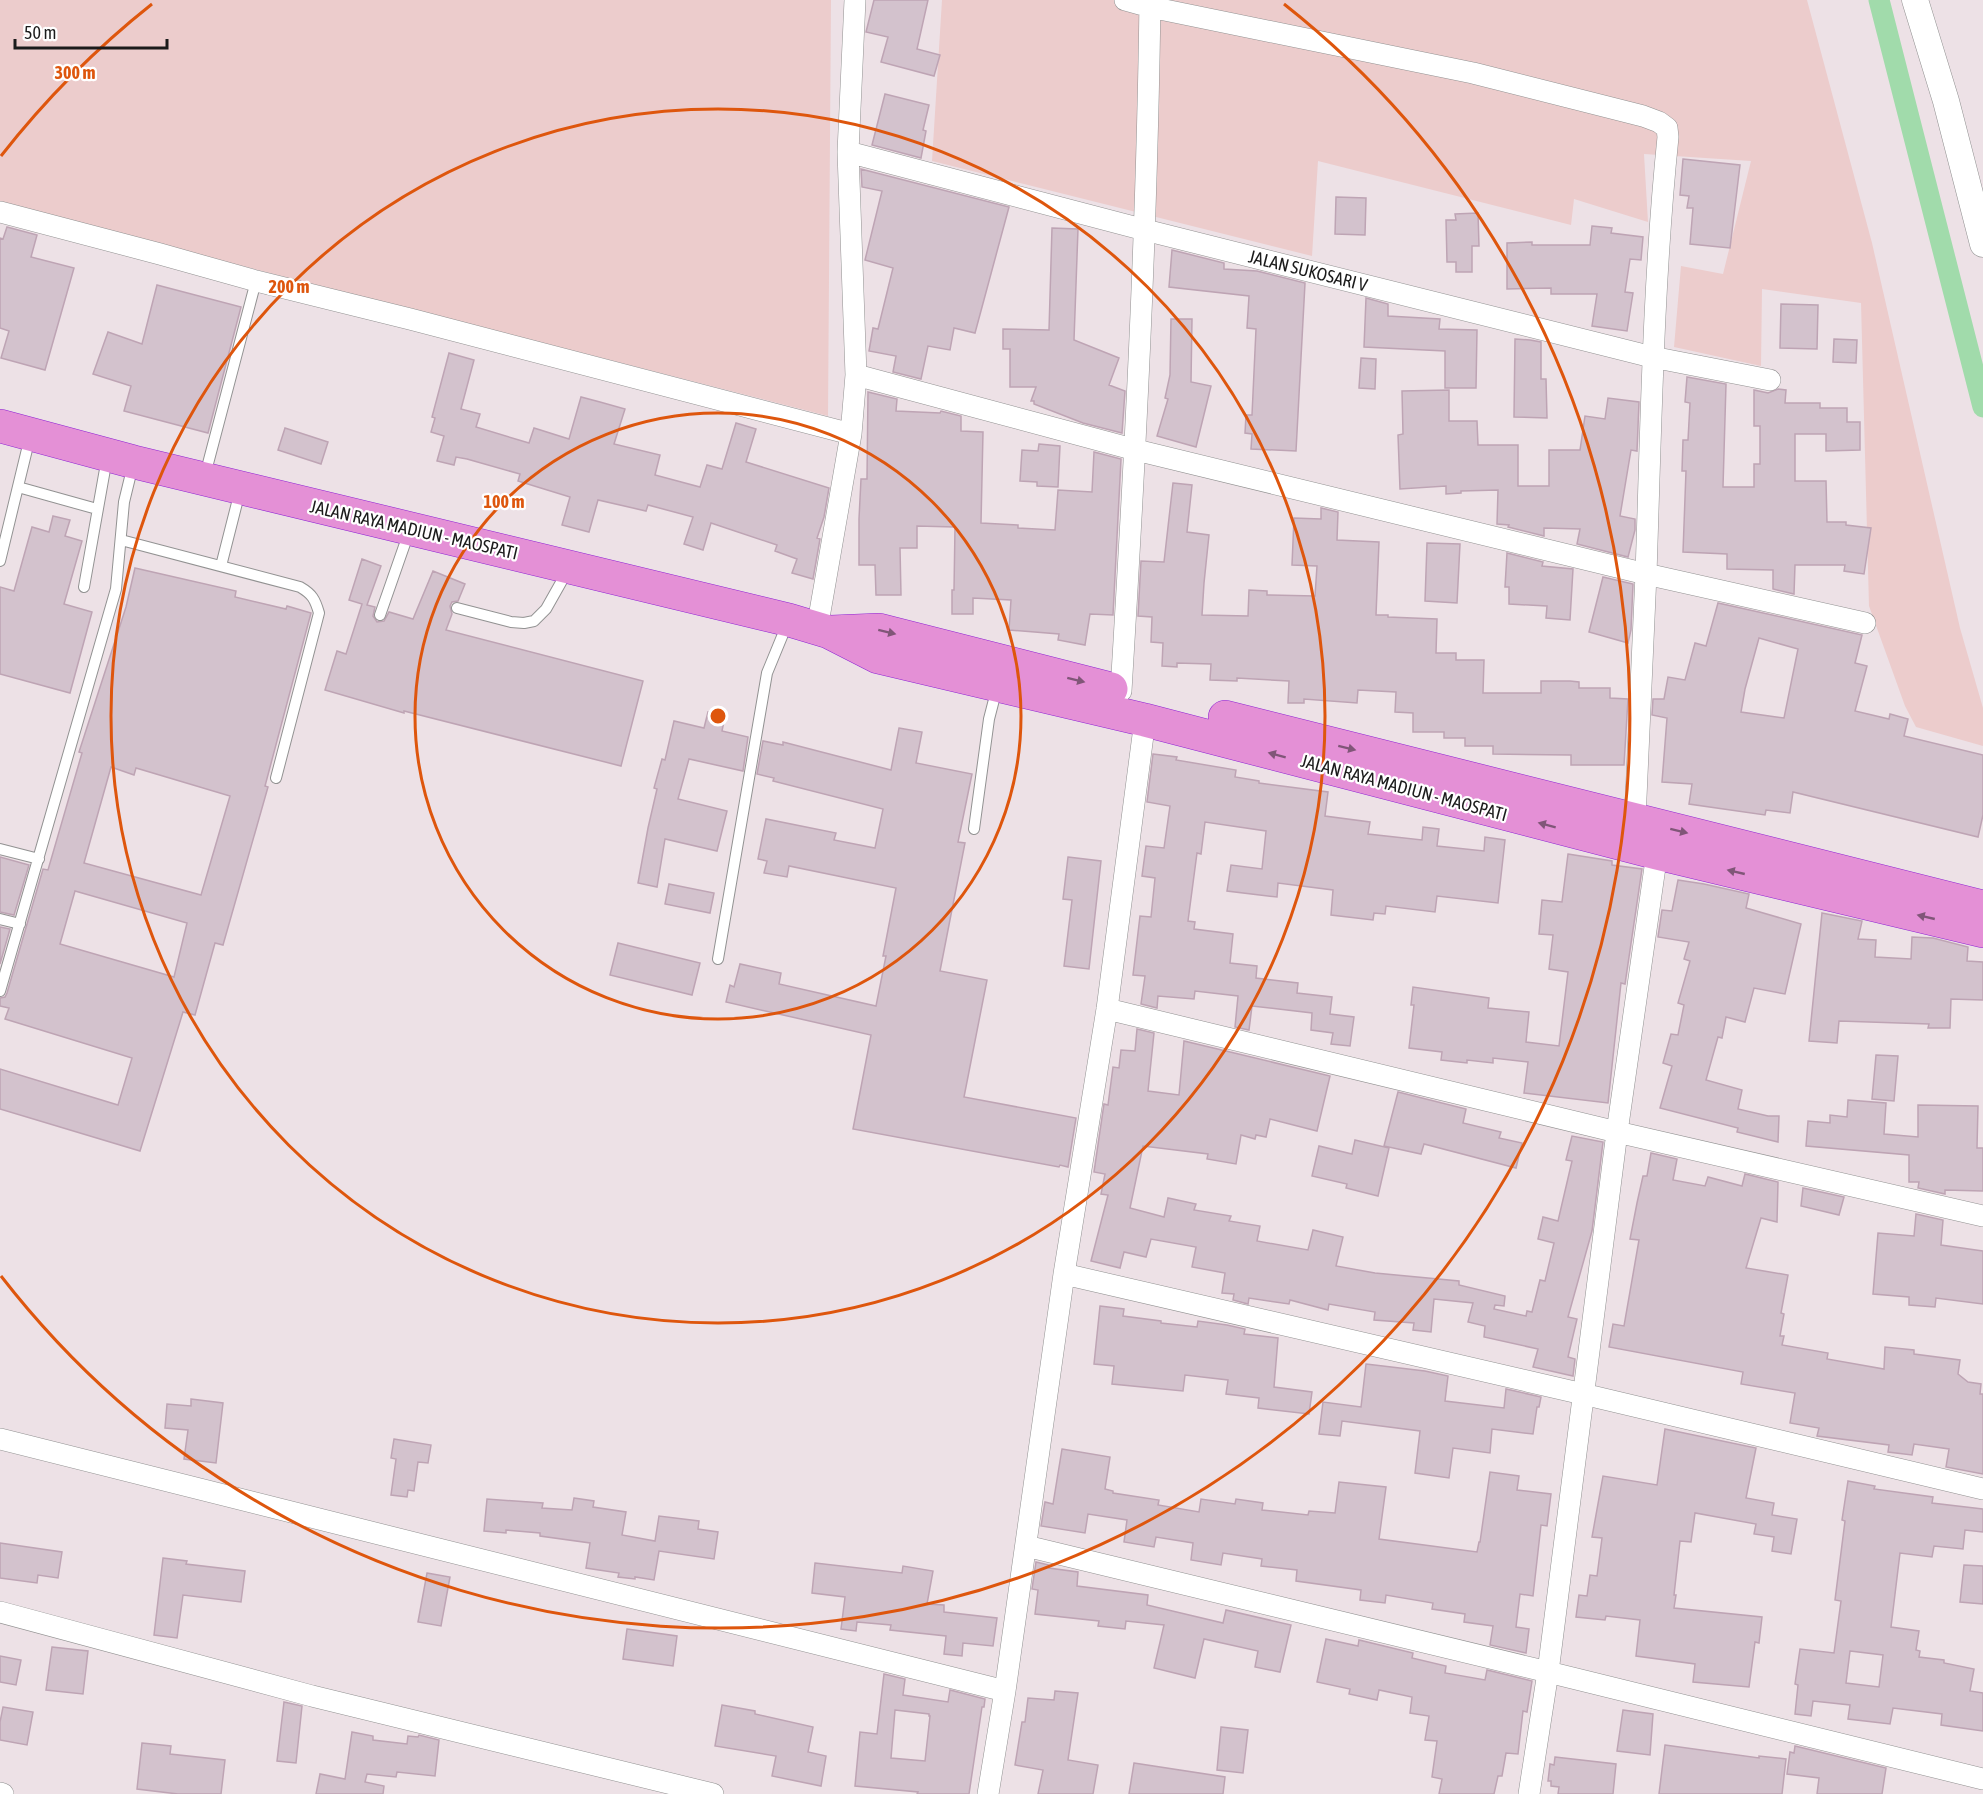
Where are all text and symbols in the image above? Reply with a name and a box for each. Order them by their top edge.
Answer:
scale bar [15,12,166,50]
text: 50 m [24,22,56,43]
text: 300 m [55,62,95,83]
street label: JALAN SUKOSARI V [1247,246,1370,295]
text: 200 m [269,276,309,297]
text: 100 m [484,491,524,512]
street label: JALAN RAYA MADIUN - MAOSPATI [308,495,520,564]
one-way arrow [878,628,896,638]
one-way arrow [1067,676,1085,685]
centre of rings [708,706,728,726]
one-way arrow [1338,744,1356,754]
one-way arrow [1268,749,1286,759]
street label: JALAN RAYA MADIUN - MAOSPATI [1299,750,1510,825]
one-way arrow [1538,820,1556,829]
one-way arrow [1669,826,1688,836]
one-way arrow [1727,867,1746,877]
one-way arrow [1917,912,1935,922]

